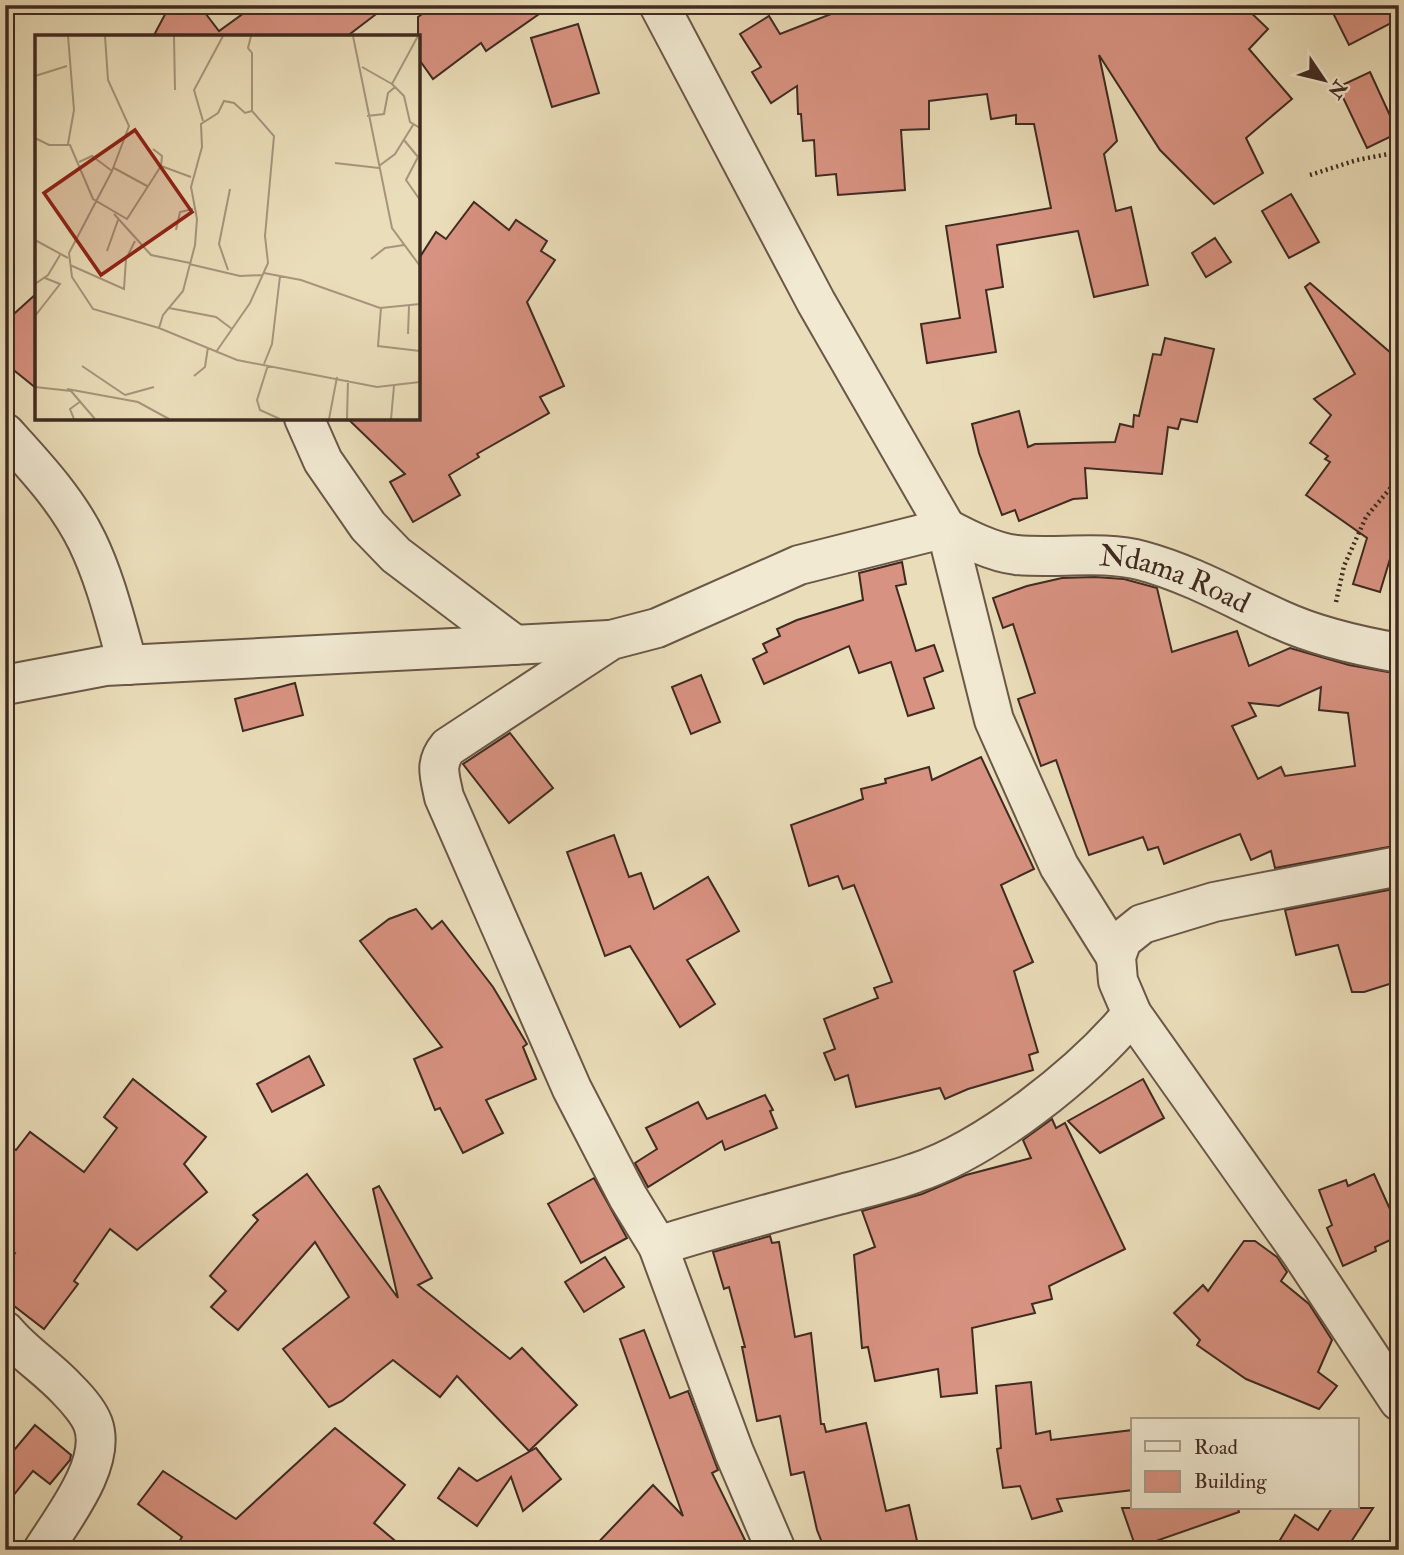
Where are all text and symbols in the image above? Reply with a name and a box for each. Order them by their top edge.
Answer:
inset map [35,35,420,420]
north arrow [1288,46,1358,116]
text: N [1322,75,1352,104]
street label: Ndama Road [1098,537,1256,622]
legend [1131,1418,1358,1510]
text: Road [1194,1434,1239,1461]
text: Building [1194,1468,1267,1495]

